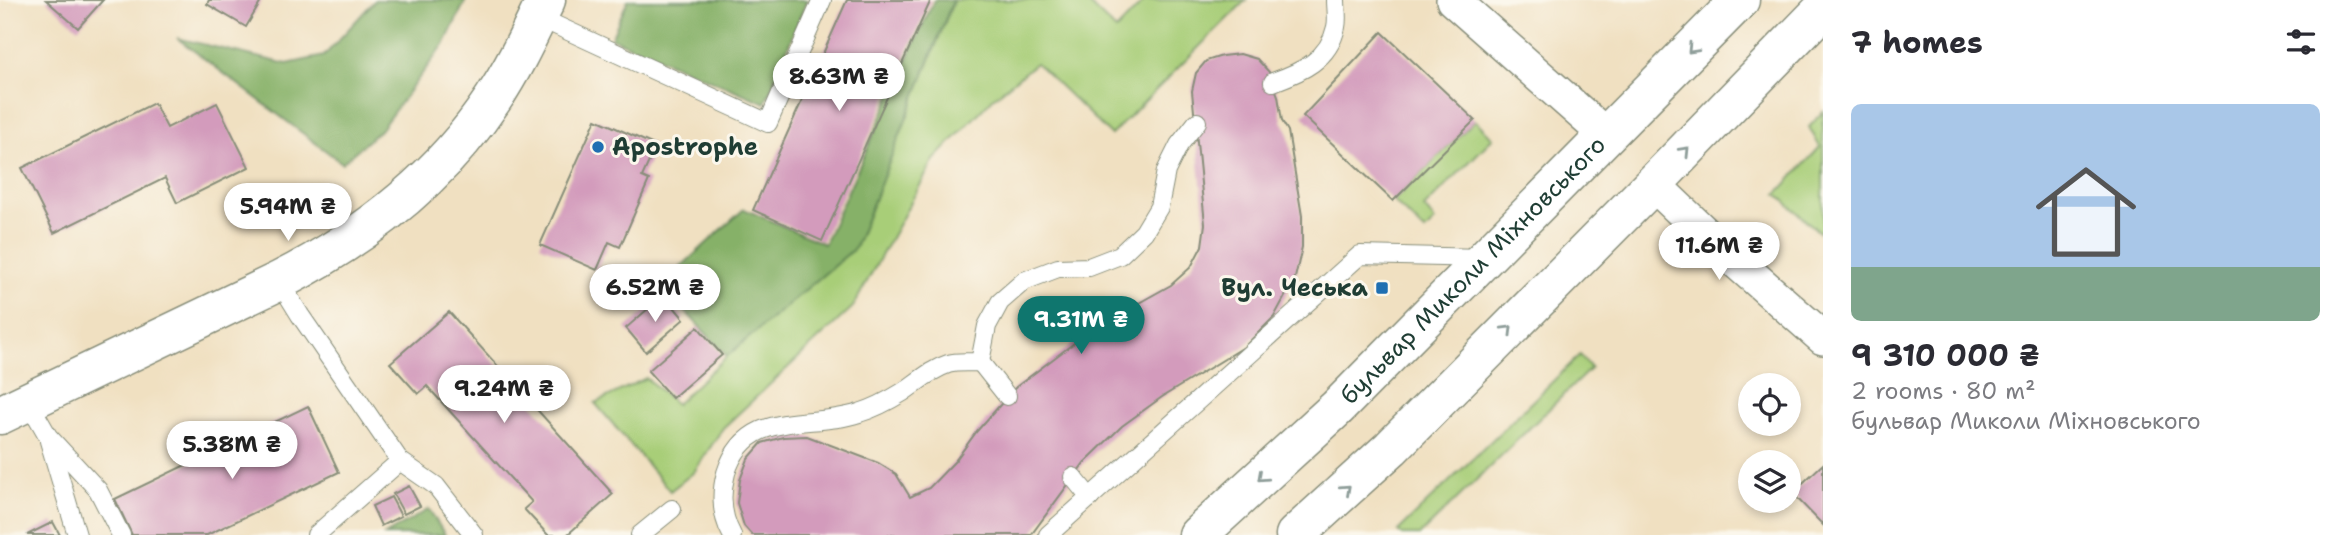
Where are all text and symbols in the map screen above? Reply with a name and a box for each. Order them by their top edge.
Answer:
text: 7 homes [1851,22,1983,63]
icon: filters [2282,23,2320,61]
one-way arrow [1688,41,1701,54]
pin: 8.63M ₴ [774,54,904,113]
text: 8.63M ₴ [789,61,889,91]
street label: бульвар Миколи Міхновського [1334,129,1613,411]
place label: Apostrophe [612,131,758,163]
marker: Apostrophe [590,139,606,155]
one-way arrow [1677,146,1690,159]
icon: home [2023,149,2149,275]
pin: 5.94M ₴ [223,184,353,243]
text: 5.94M ₴ [240,191,336,221]
pin: 11.6M ₴ [1654,222,1784,282]
text: 11.6M ₴ [1675,230,1763,260]
pin: 6.52M ₴ [590,264,720,324]
text: 6.52M ₴ [605,272,705,302]
place label: Вул. Чеська [1221,272,1369,304]
marker: Вул. Чеська [1374,280,1390,296]
pin: 9.31M ₴ [1016,296,1146,356]
text: 9.31M ₴ [1034,304,1128,334]
one-way arrow [1500,325,1513,338]
text: 9 310 000 ₴ [1851,335,2040,376]
pin: 9.24M ₴ [439,366,569,425]
text: 9.24M ₴ [454,373,554,403]
map controls [1738,373,1801,513]
button: locate [1738,373,1801,436]
text: 2 rooms · 80 m² [1851,376,2036,406]
text: бульвар Миколи Міхновського [1851,406,2201,436]
pin: 5.38M ₴ [167,421,297,481]
text: 5.38M ₴ [182,429,282,459]
button: layers [1738,450,1801,513]
one-way arrow [1257,468,1270,481]
one-way arrow [1338,485,1351,497]

